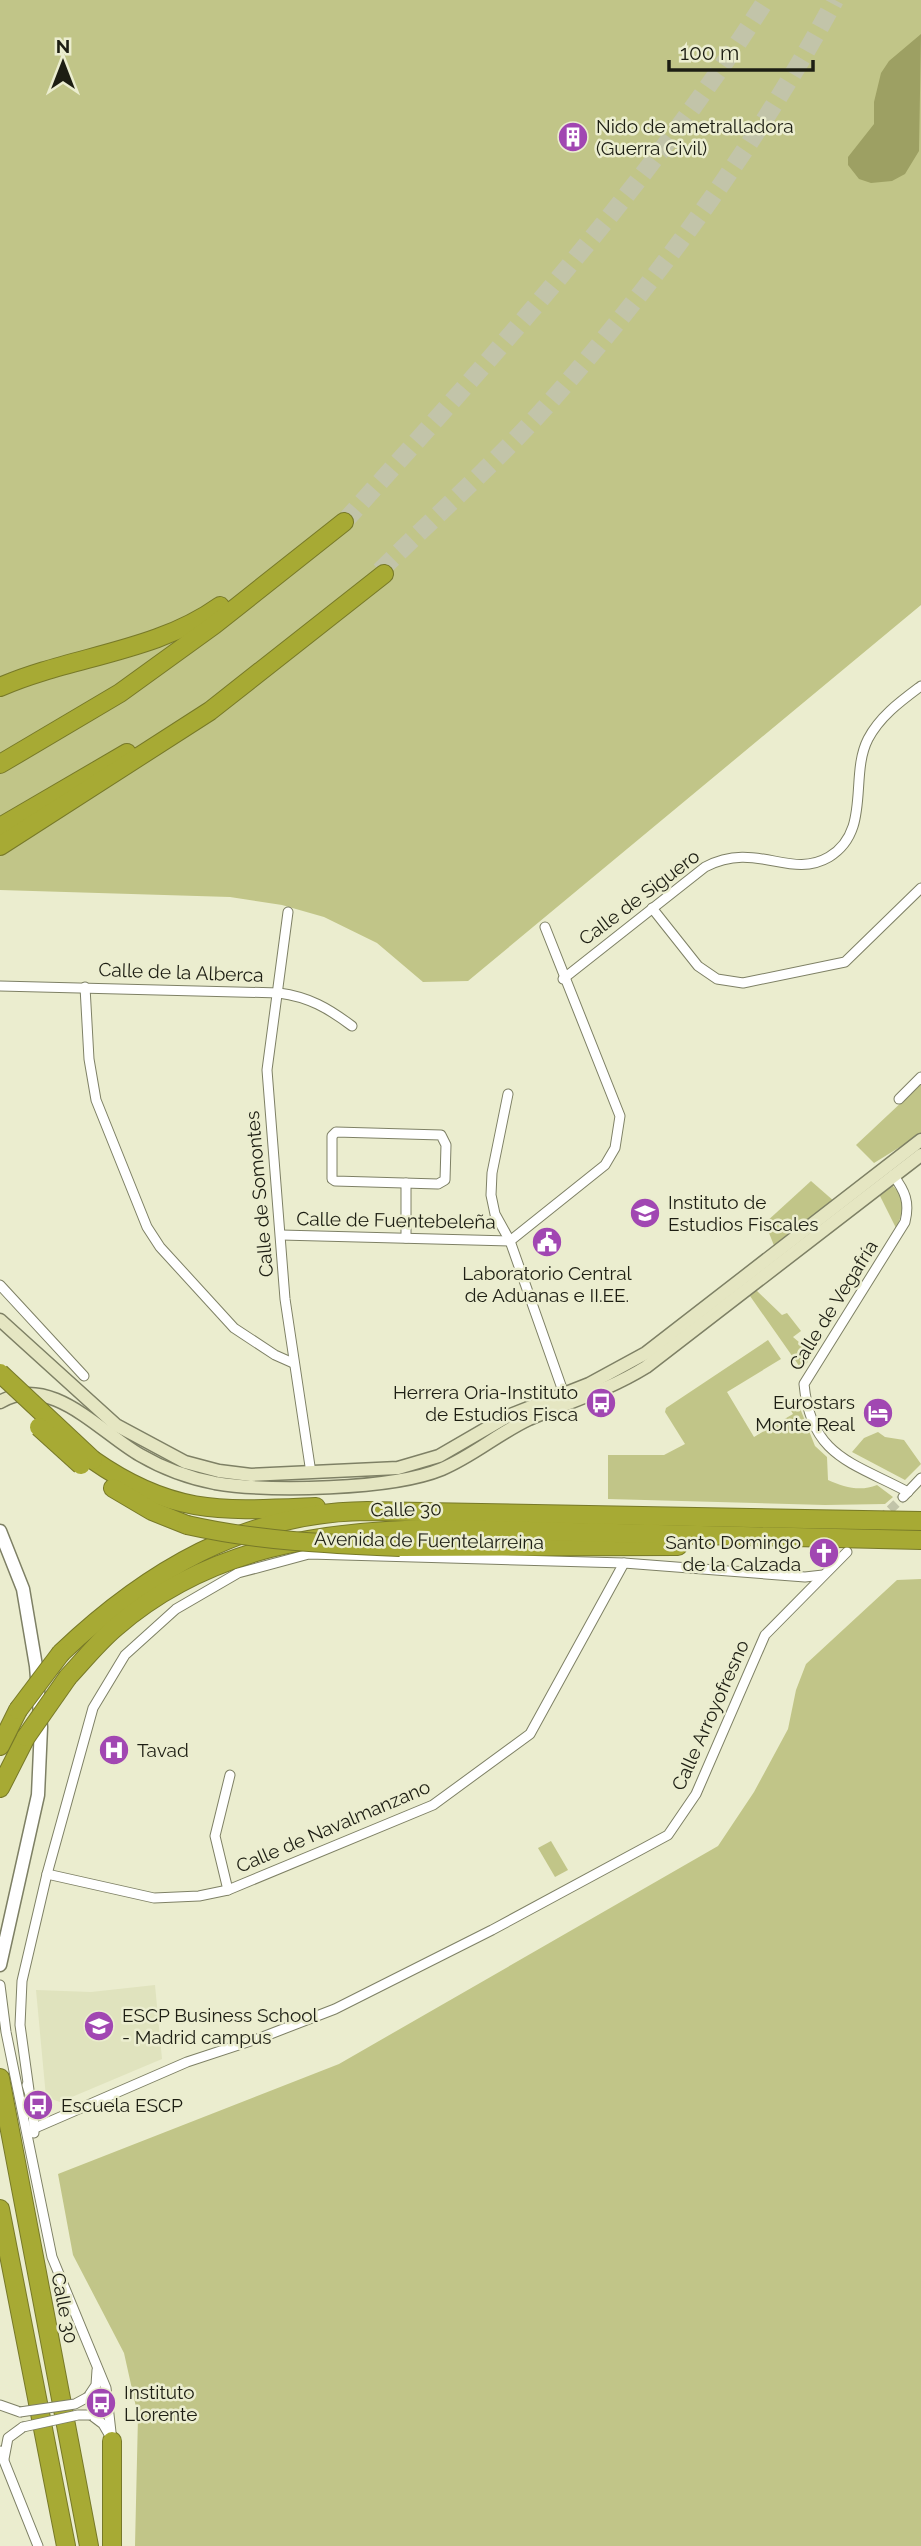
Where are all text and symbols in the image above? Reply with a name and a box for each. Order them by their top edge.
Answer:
north arrow [28,28,98,98]
scale bar [669,28,813,72]
text: N [56,35,70,57]
text: 100 m [680,40,739,65]
place label: Nido de ametralladora (Guerra Civil) [596,115,794,159]
building icon: Nido de ametralladora (Guerra Civil) [556,120,590,154]
street label: Calle de Siguero [574,845,704,949]
street label: Calle de la Alberca [98,958,264,986]
street label: Calle de Somontes [241,1110,277,1278]
place label: Instituto de Estudios Fiscales [668,1191,818,1235]
school or university icon: Instituto de Estudios Fiscales [628,1196,662,1230]
street label: Calle de Fuentebeleña [296,1207,496,1233]
public building icon: Laboratorio Central de Aduanas e II.EE. [530,1225,564,1259]
street label: Calle de Vegafría [784,1236,882,1374]
place label: Laboratorio Central de Aduanas e II.EE. [462,1262,633,1306]
place label: Herrera Oria-Instituto de Estudios Fisca [393,1381,578,1425]
bus stop icon: Herrera Oria-Instituto de Estudios Fisca [584,1386,618,1420]
place label: Eurostars Monte Real [755,1391,856,1435]
hotel icon: Eurostars Monte Real [861,1396,895,1430]
street label: Calle 30 [370,1497,442,1521]
street label: Avenida de Fuentelarreina [314,1527,544,1553]
place label: Santo Domingo de la Calzada [665,1531,801,1575]
church icon: Santo Domingo de la Calzada [807,1536,841,1570]
street label: Calle Arroyofresno [667,1636,753,1794]
hospital icon: Tavad [97,1733,131,1767]
place label: Tavad [137,1739,189,1761]
street label: Calle de Navalmanzano [233,1775,433,1877]
place label: ESCP Business School - Madrid campus [122,2004,319,2048]
school or university icon: ESCP Business School - Madrid campus [82,2009,116,2043]
bus stop icon: Escuela ESCP [21,2088,55,2122]
place label: Escuela ESCP [61,2094,183,2116]
street label: Calle 30 [47,2271,83,2345]
place label: Instituto Llorente [124,2381,197,2425]
bus stop icon: Instituto Llorente [84,2386,118,2420]

